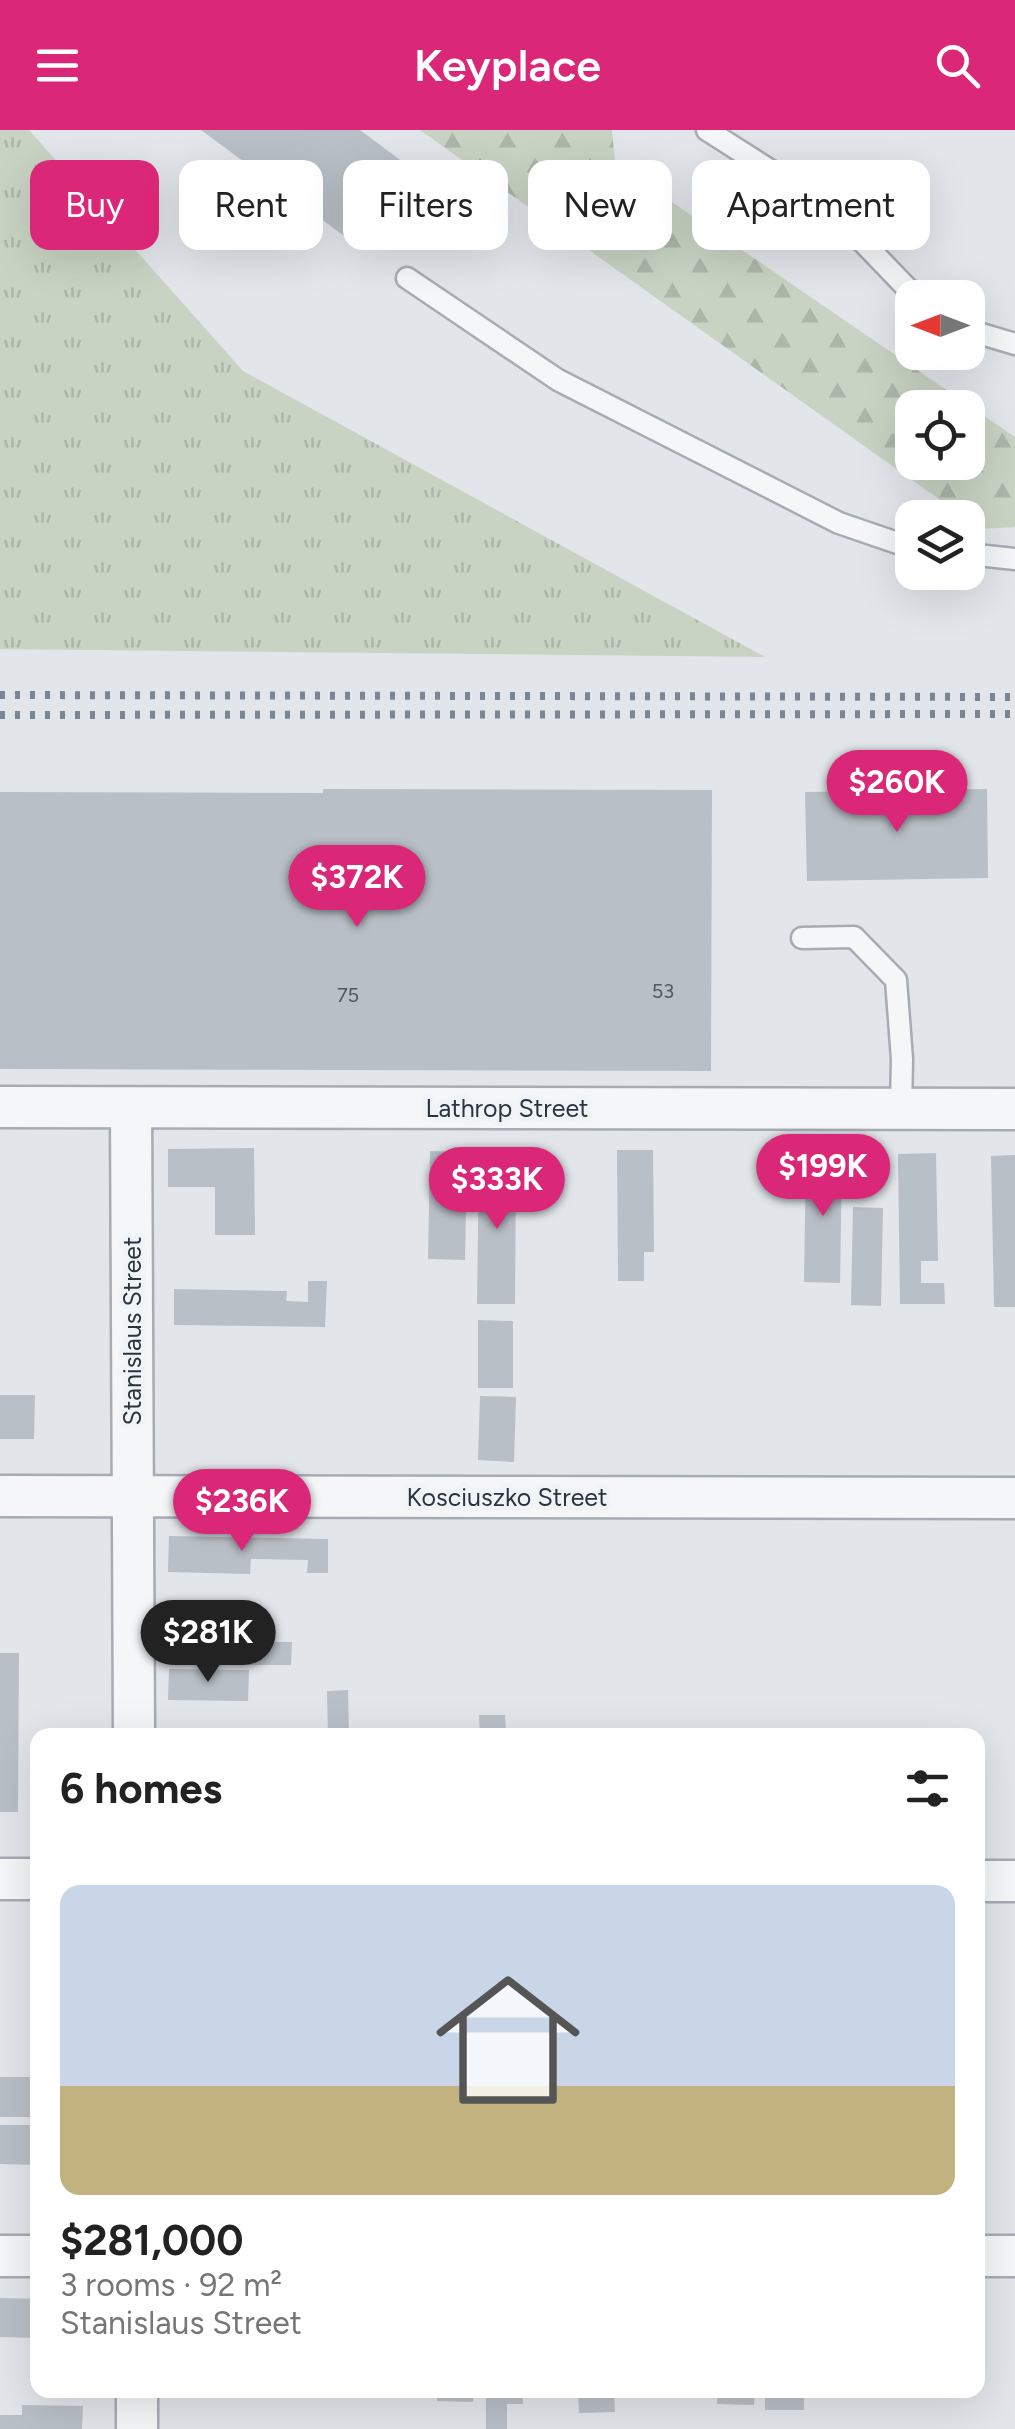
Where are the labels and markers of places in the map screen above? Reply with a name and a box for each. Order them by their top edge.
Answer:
pin: $260K [827,750,967,835]
pin: $372K [287,845,427,930]
pin: $199K [753,1134,893,1219]
pin: $333K [427,1147,567,1232]
pin: $236K [172,1469,312,1554]
pin: $281K [138,1600,278,1685]

